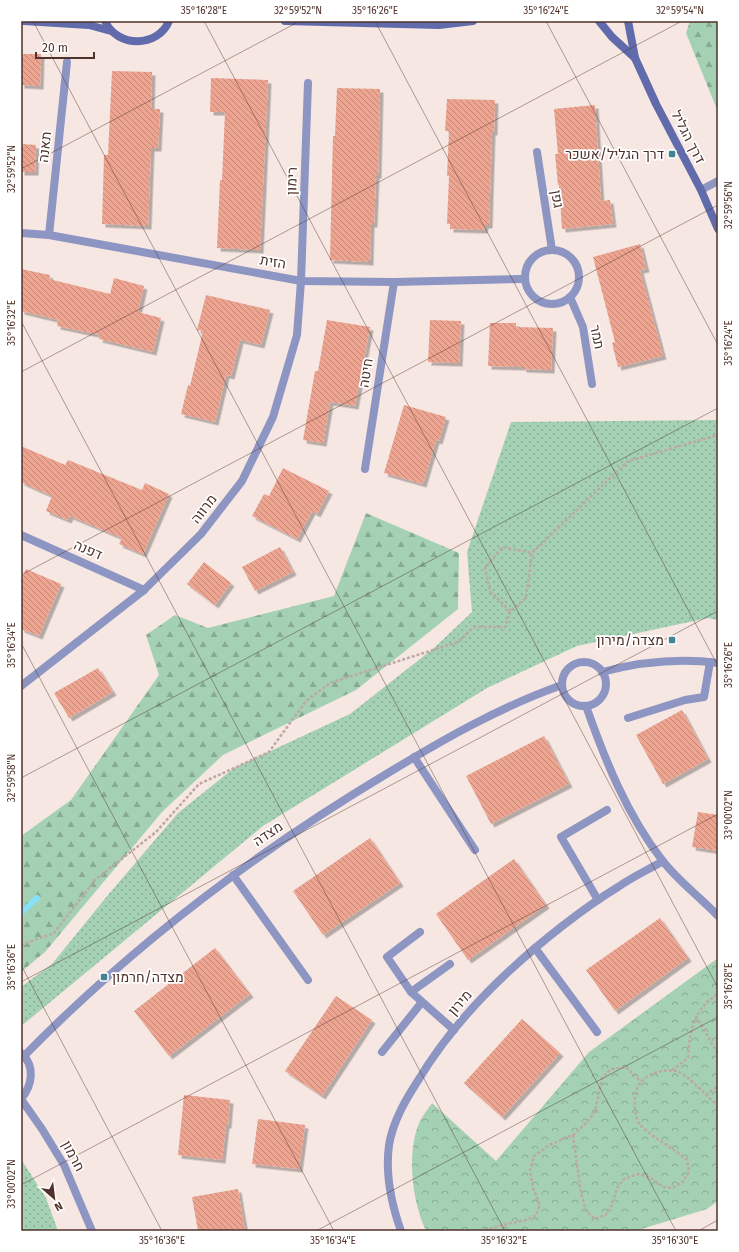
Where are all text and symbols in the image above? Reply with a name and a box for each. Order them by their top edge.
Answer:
text: 35°16'28"E [181,5,227,17]
text: 32°59'52"N [274,5,322,17]
text: 35°16'26"E [352,5,398,17]
text: 35°16'24"E [523,5,569,17]
text: 32°59'54"N [656,5,704,17]
scale bar [36,34,94,60]
text: 20 m [42,41,68,55]
street label: דרך הגליל [667,108,709,166]
street label: תאנה [35,131,55,163]
text: 32°59'52"N [6,145,18,193]
place label: דרך הגליל/אשכר [565,146,664,163]
marker: דרך הגליל/אשכר [667,149,677,159]
street label: רימון [283,167,301,195]
text: 32°59'56"N [723,181,735,229]
street label: גפן [547,189,567,209]
street label: הזית [259,251,287,273]
text: 35°16'32"E [6,300,18,346]
text: 35°16'24"E [723,320,735,366]
street label: תמר [586,323,608,351]
street label: חיטה [355,357,377,389]
street label: מרווה [187,491,221,527]
street label: דפנה [71,536,105,564]
text: 35°16'34"E [6,622,18,668]
place label: מצדה/מירון [597,632,664,649]
marker: מצדה/מירון [667,635,677,645]
text: 35°16'26"E [723,642,735,688]
text: 32°59'58"N [6,754,18,802]
text: 33°00'02"N [723,790,735,840]
street label: מצדה [250,818,286,850]
text: 35°16'36"E [6,944,18,990]
text: 35°16'28"E [723,963,735,1009]
place label: מצדה/חרמון [112,969,184,986]
marker: מצדה/חרמון [99,972,109,982]
street label: מירון [444,987,476,1019]
street label: חרמון [58,1138,88,1174]
text: 33°00'02"N [6,1159,18,1209]
north arrow [34,1178,74,1218]
text: N [52,1199,65,1214]
text: 35°16'36"E [139,1235,185,1247]
text: 35°16'34"E [310,1235,356,1247]
text: 35°16'32"E [481,1235,527,1247]
text: 35°16'30"E [652,1235,698,1247]

